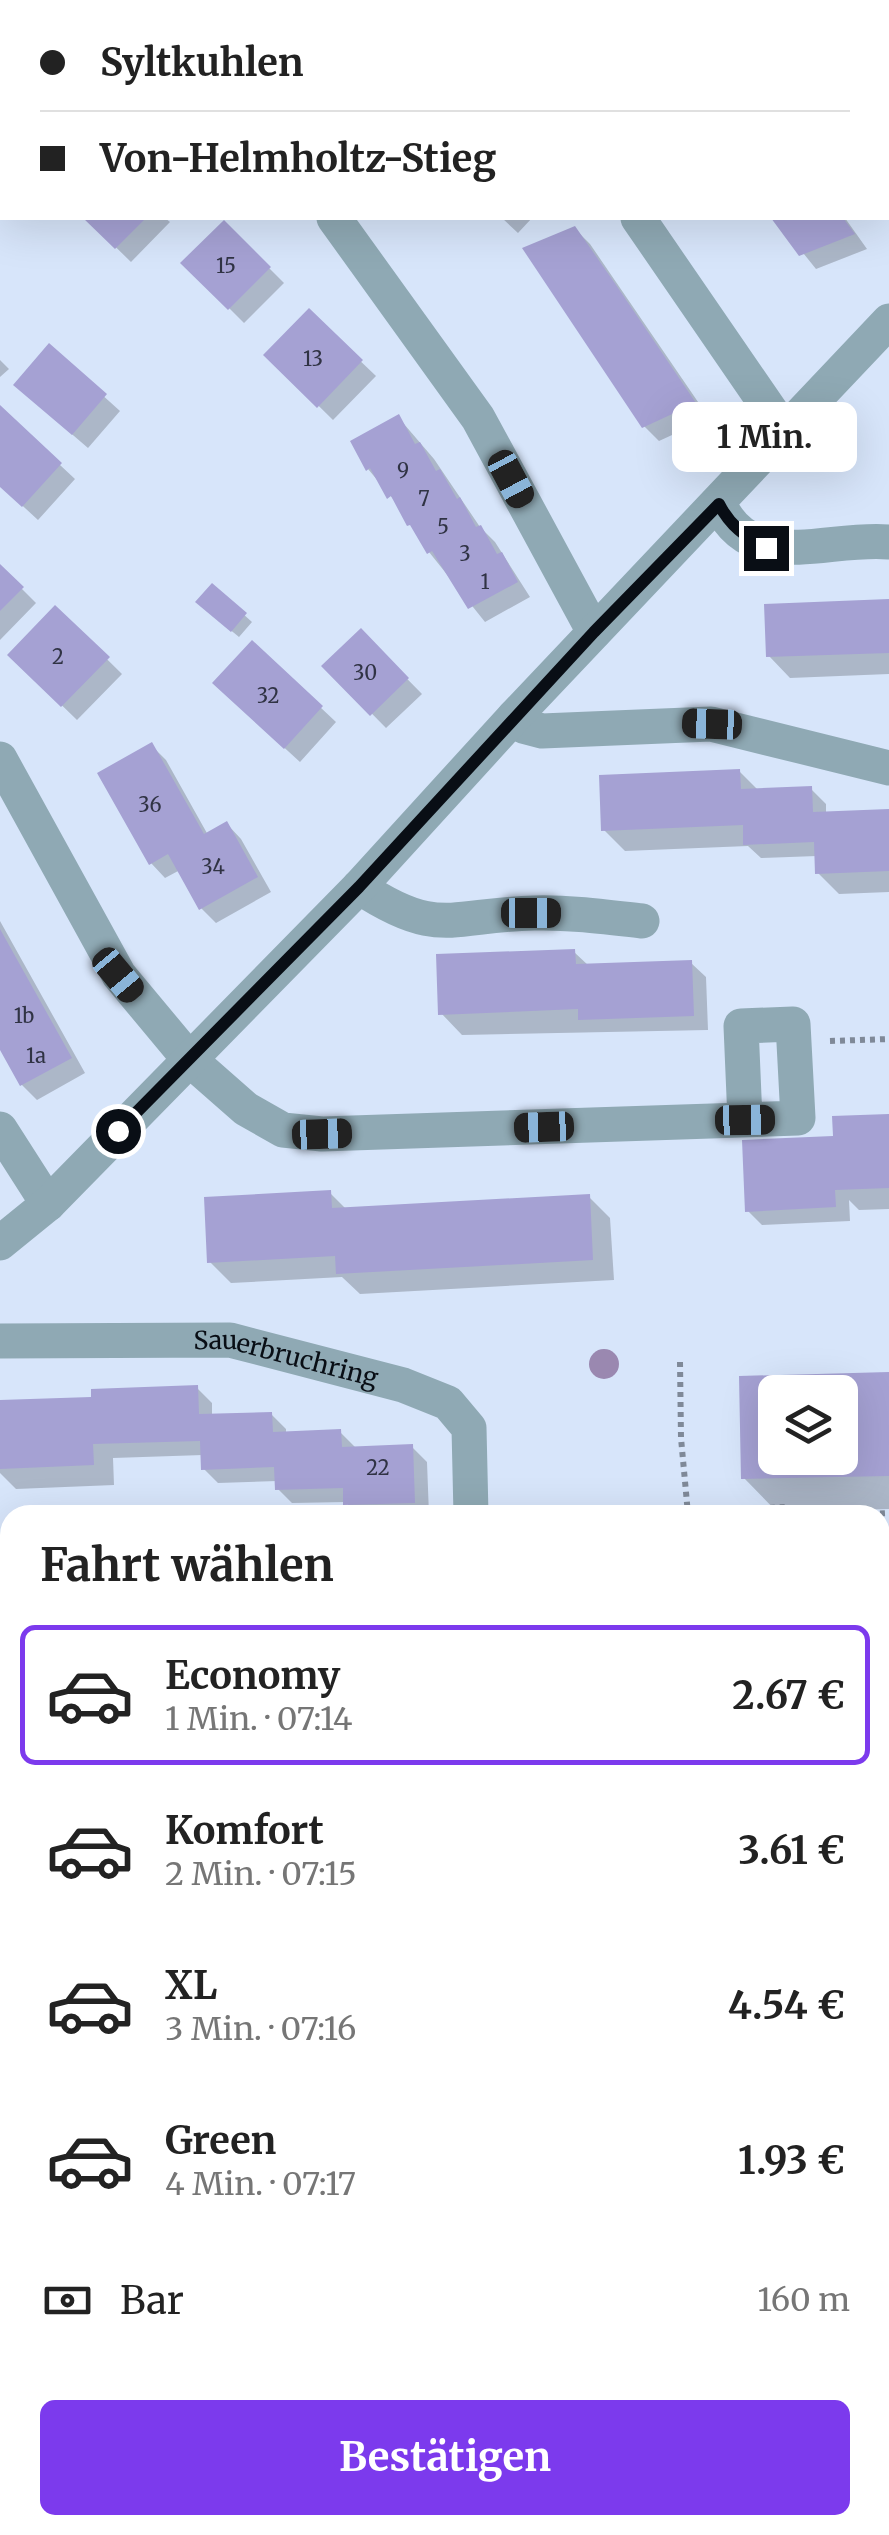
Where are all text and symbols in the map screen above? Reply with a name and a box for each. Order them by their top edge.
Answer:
text: Syltkuhlen [100,39,303,86]
text: Von-Helmholtz-Stieg [100,135,496,182]
house number: 15 [216,253,236,278]
house number: 13 [303,346,323,371]
callout: 1 Min. [674,403,858,473]
text: 1 Min. [717,417,812,457]
car [484,445,538,513]
house number: 9 [397,458,409,483]
house number: 7 [418,486,430,511]
house number: 5 [437,514,449,539]
route end [744,526,789,571]
house number: 3 [459,541,471,566]
house number: 1 [480,569,490,594]
house number: 2 [52,644,64,669]
house number: 30 [353,660,377,685]
house number: 32 [257,683,279,708]
car [681,708,743,740]
house number: 36 [138,792,162,817]
house number: 34 [201,854,225,879]
car [501,898,561,928]
car [87,942,149,1008]
house number: 1b [14,1003,34,1028]
house number: 1a [26,1043,46,1068]
car [715,1104,775,1136]
route start [96,1109,141,1154]
car [513,1111,575,1143]
car [291,1118,353,1150]
street label: Sauerbruchring [193,1324,382,1394]
map controls [758,1375,858,1475]
button: layers [758,1375,858,1475]
house number: 22 [366,1455,390,1480]
text: Fahrt wählen [40,1537,334,1593]
icon: car [45,1650,135,1740]
text: Economy [165,1652,340,1699]
text: 2.67 € [732,1672,845,1719]
text: 1 Min. · 07:14 [165,1699,352,1739]
icon: car [45,1805,135,1895]
text: Komfort [165,1807,324,1854]
text: 3.61 € [738,1827,845,1874]
text: 2 Min. · 07:15 [165,1854,357,1894]
icon: car [45,1960,135,2050]
text: XL [165,1962,217,2009]
text: 4.54 € [728,1982,845,2029]
text: 3 Min. · 07:16 [165,2009,356,2049]
icon: car [45,2115,135,2205]
text: Green [165,2117,276,2164]
text: 1.93 € [738,2137,845,2184]
text: 4 Min. · 07:17 [165,2164,356,2204]
icon: cash [40,2273,95,2328]
text: Bar [120,2277,184,2324]
text: 160 m [758,2280,850,2320]
button: Bestätigen [40,2400,850,2515]

